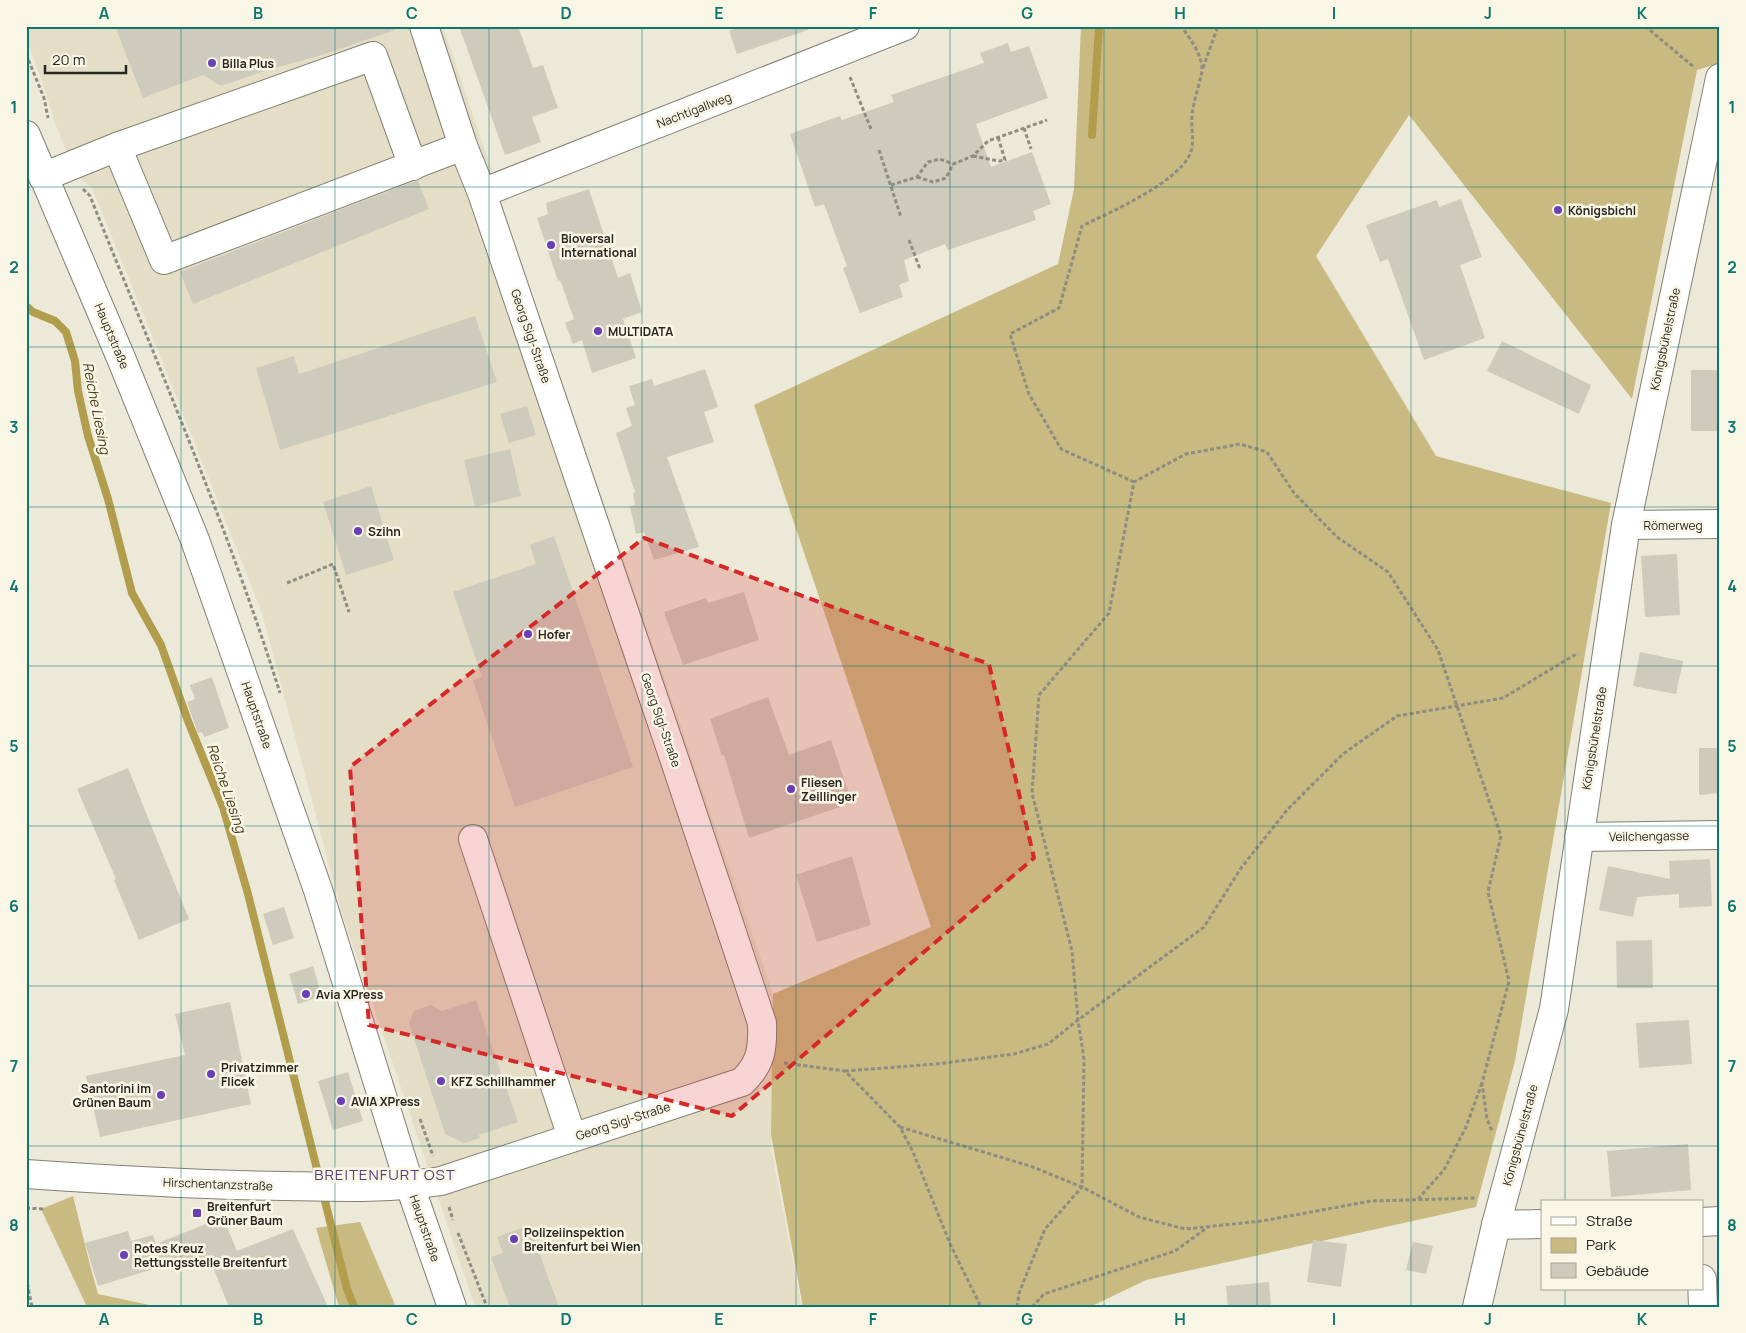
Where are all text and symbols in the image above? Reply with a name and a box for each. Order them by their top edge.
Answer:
text: A [99,2,110,24]
text: B [253,2,263,24]
text: C [406,2,418,24]
text: D [560,2,572,24]
text: E [714,2,724,24]
text: F [869,2,878,24]
text: G [1021,2,1033,24]
text: H [1174,2,1186,24]
text: I [1332,2,1336,24]
text: J [1484,2,1492,24]
text: K [1637,2,1648,24]
scale bar [45,42,126,74]
text: 20 m [52,49,85,70]
place label: Billa Plus [222,55,275,72]
marker: Billa Plus [206,57,218,69]
street label: Nachtigallweg [654,88,734,132]
text: 1 [10,96,18,118]
text: 1 [1728,96,1736,118]
place label: Königsbichl [1568,202,1636,219]
marker: Königsbichl [1552,204,1564,216]
place label: Bioversal International [561,230,637,261]
marker: Bioversal International [545,239,557,251]
text: 2 [9,256,19,278]
text: 2 [1727,256,1737,278]
street label: Königsbühelstraße [1646,286,1684,392]
street label: Georg Sigl-Straße [507,287,555,385]
street label: Hauptstraße [91,300,133,372]
place label: MULTIDATA [608,323,673,340]
marker: MULTIDATA [592,325,604,337]
water label: Reiche Liesing [79,360,116,457]
text: 3 [9,416,19,438]
text: 3 [1727,416,1737,438]
street label: Römerweg [1643,517,1703,534]
place label: Szihn [368,523,401,540]
marker: Szihn [352,525,364,537]
text: 4 [9,575,19,597]
text: 4 [1727,575,1737,597]
place label: Hofer [538,626,571,643]
marker: Hofer [522,628,534,640]
street label: Georg Sigl-Straße [637,671,685,769]
street label: Hauptstraße [238,679,276,751]
street label: Königsbühelstraße [1577,685,1611,791]
text: 5 [9,735,19,757]
text: 5 [1727,735,1737,757]
water label: Reiche Liesing [203,741,252,837]
place label: Fliesen Zeillinger [801,774,857,805]
marker: Fliesen Zeillinger [785,783,797,795]
street label: Veilchengasse [1609,827,1689,845]
text: 6 [9,895,19,917]
text: 6 [1727,895,1737,917]
place label: Avia XPress [316,986,384,1003]
marker: Avia XPress [300,988,312,1000]
text: 7 [10,1055,18,1077]
text: 7 [1728,1055,1736,1077]
place label: Privatzimmer Flicek [221,1059,299,1090]
marker: Privatzimmer Flicek [205,1068,217,1080]
place label: KFZ Schillhammer [451,1073,556,1090]
marker: KFZ Schillhammer [435,1075,447,1087]
place label: Santorini im Grünen Baum [73,1080,151,1111]
street label: Königsbühelstraße [1498,1082,1542,1188]
marker: Santorini im Grünen Baum [155,1089,167,1101]
place label: AVIA XPress [351,1093,421,1110]
marker: AVIA XPress [335,1095,347,1107]
street label: Georg Sigl-Straße [574,1098,672,1144]
district label: BREITENFURT OST [314,1164,456,1185]
street label: Hirschentanzstraße [163,1174,273,1194]
street label: Hauptstraße [406,1192,444,1264]
place label: Breitenfurt Grüner Baum [207,1198,283,1229]
legend [1541,1200,1704,1290]
marker: Breitenfurt Grüner Baum [191,1207,203,1219]
text: Straße [1586,1210,1633,1231]
text: 8 [9,1214,19,1236]
text: 8 [1727,1214,1737,1236]
place label: Polizeiinspektion Breitenfurt bei Wien [524,1224,640,1255]
marker: Polizeiinspektion Breitenfurt bei Wien [508,1233,520,1245]
text: Park [1586,1234,1616,1255]
place label: Rotes Kreuz Rettungsstelle Breitenfurt [134,1240,287,1271]
marker: Rotes Kreuz Rettungsstelle Breitenfurt [118,1249,130,1261]
text: Gebäude [1586,1260,1649,1281]
text: A [99,1308,110,1330]
text: B [253,1308,263,1330]
text: C [406,1308,418,1330]
text: D [560,1308,572,1330]
text: E [714,1308,724,1330]
text: F [869,1308,878,1330]
text: G [1021,1308,1033,1330]
text: H [1174,1308,1186,1330]
text: I [1332,1308,1336,1330]
text: J [1484,1308,1492,1330]
text: K [1637,1308,1648,1330]

